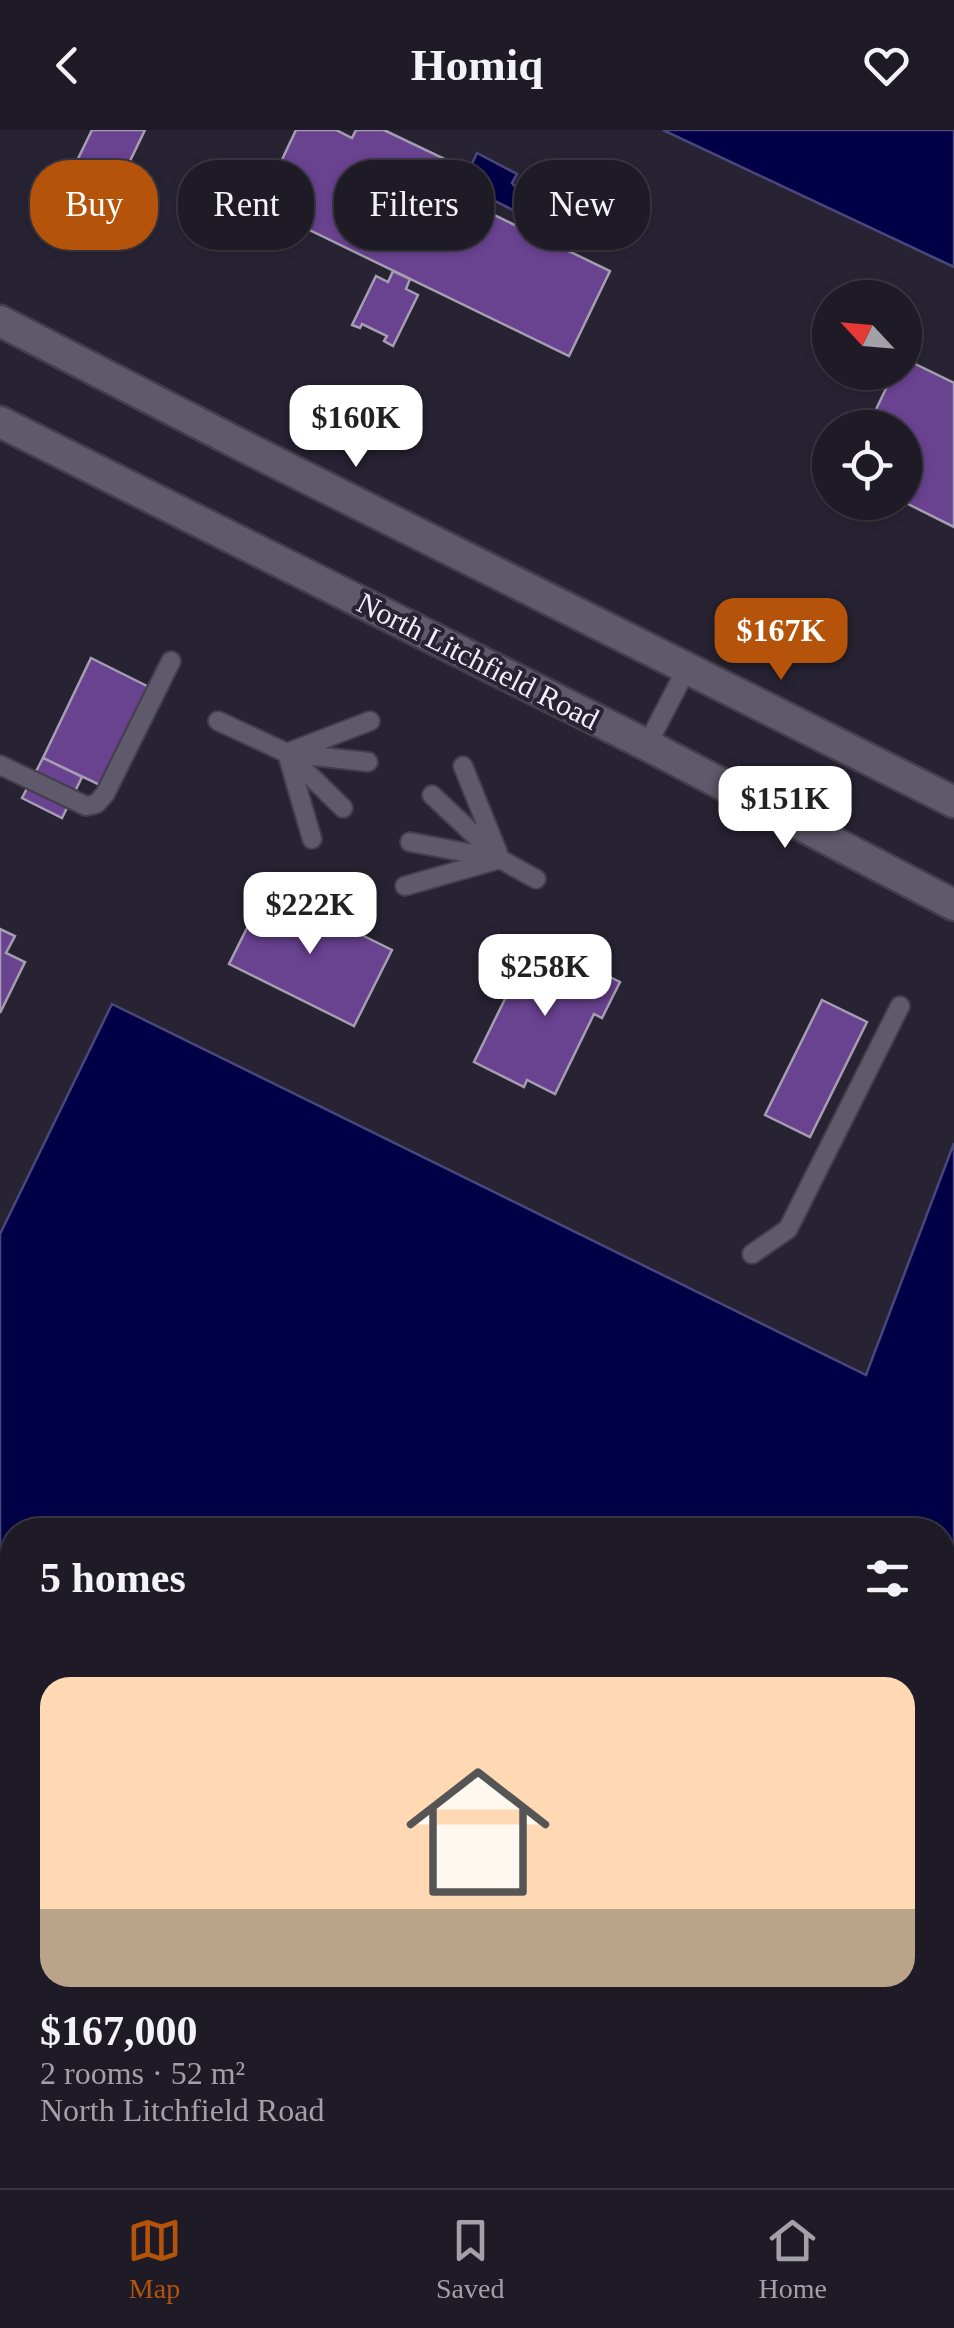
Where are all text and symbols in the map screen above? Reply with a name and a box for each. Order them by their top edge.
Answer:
icon: back [40,38,95,93]
icon: heart [859,38,914,93]
text: Homiq [411,40,543,90]
chip: Buy [30,160,158,250]
chip: Rent [178,160,314,250]
chip: Filters [334,160,494,250]
chip: New [514,160,650,250]
north arrow [812,280,922,390]
map controls [812,280,922,520]
pin: $160K [286,385,426,470]
text: $160K [312,399,400,435]
button: locate [812,410,922,520]
street label: North Litchfield Road [352,585,604,736]
pin: $167K [711,598,851,683]
text: $167K [737,612,825,648]
pin: $151K [715,766,855,851]
text: $151K [741,780,829,816]
pin: $222K [240,872,380,957]
text: $222K [266,886,354,922]
pin: $258K [475,934,615,1019]
text: $258K [501,948,589,984]
icon: filters [860,1551,915,1606]
text: 5 homes [40,1555,186,1601]
icon: home [388,1742,568,1922]
text: $167,000 [40,2008,198,2054]
text: 2 rooms · 52 m² [40,2055,245,2091]
text: North Litchfield Road [40,2092,324,2128]
tab: Map [127,2213,182,2305]
tab: Saved [436,2213,504,2305]
tab: Home [759,2213,827,2305]

